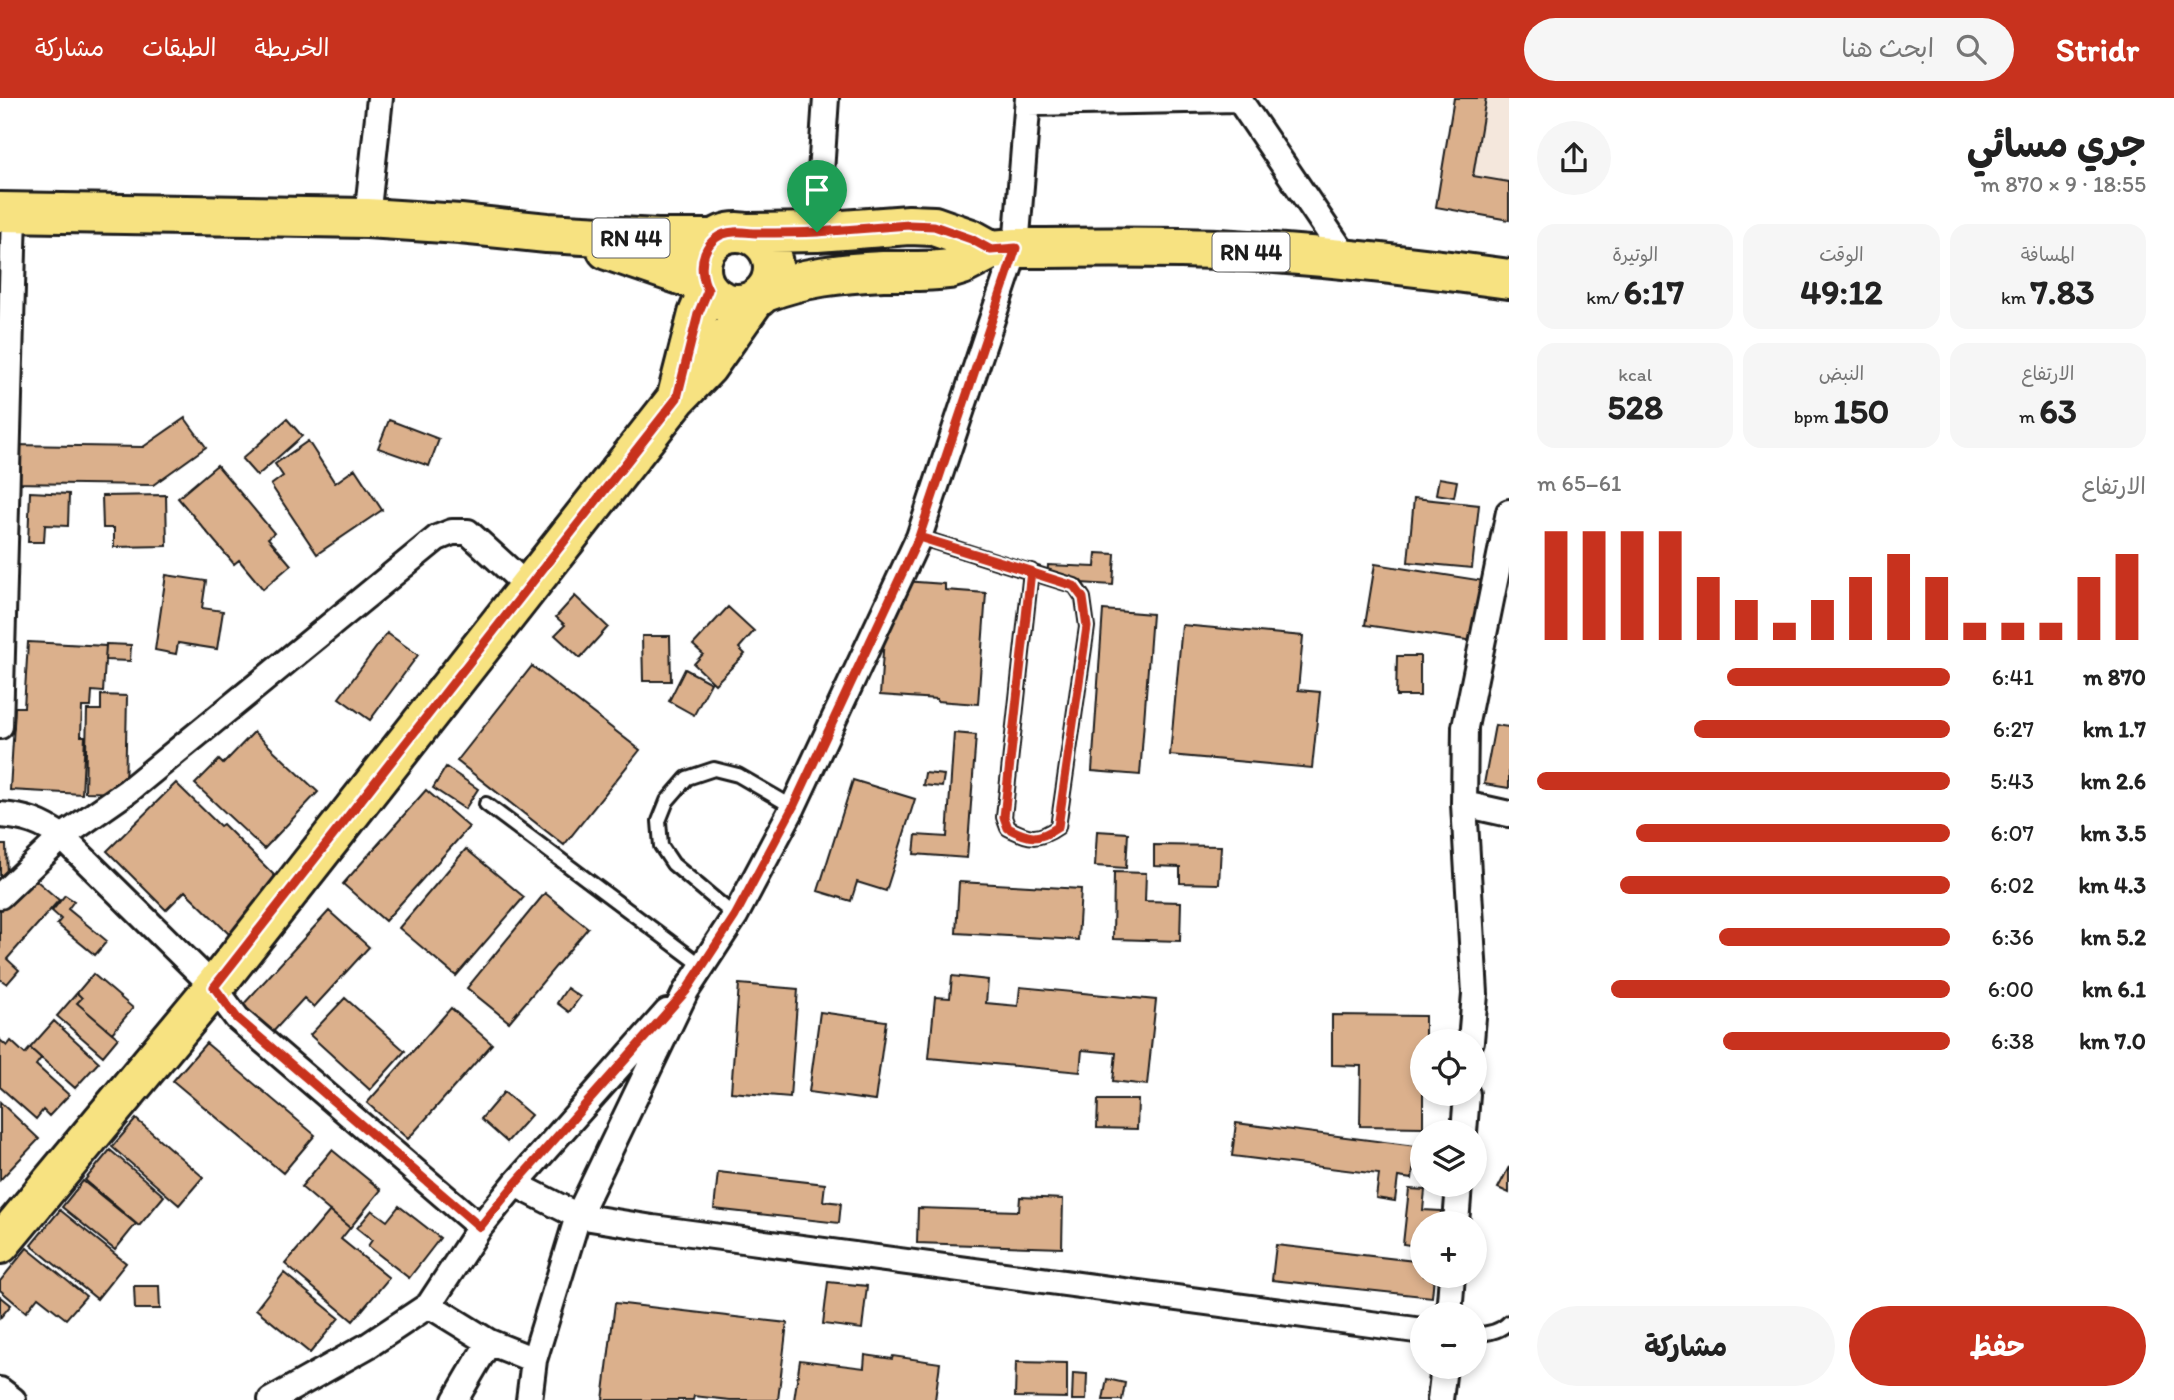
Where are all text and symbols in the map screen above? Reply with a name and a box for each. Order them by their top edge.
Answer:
search box [1524,18,2014,81]
icon: search [1952,30,1990,68]
text: Stridr [2056,30,2139,69]
text: ابحث هنا [1841,32,1934,64]
text: مشاركة [35,33,104,62]
text: الطبقات [142,33,217,62]
text: الخريطة [255,33,329,62]
button: share [1537,121,1611,195]
text: جري مسائي [1967,121,2146,167]
pin [787,160,847,232]
text: 18:55 · 9 × 870 m [1981,170,2146,198]
icon: arrive [798,171,836,209]
road number: RN 44 [592,218,670,258]
road number: RN 44 [1212,232,1290,272]
text: الوتيرة [1612,243,1658,266]
text: الوقت [1819,243,1864,266]
text: المسافة [2021,243,2075,266]
text: 6:17 [1624,271,1684,313]
text: 49:12 [1800,271,1883,313]
text: 7.83 [2030,271,2095,313]
text: /km [1586,286,1624,309]
text: km [2001,286,2030,309]
text: النبض [1819,362,1864,385]
text: الارتفاع [2021,362,2074,385]
text: kcal [1618,363,1652,386]
text: 528 [1607,386,1663,428]
text: 150 [1833,390,1889,432]
text: 63 [2039,390,2077,432]
text: bpm [1794,405,1833,428]
text: m [2019,405,2039,428]
text: 61–65 m [1537,469,1621,497]
text: الارتفاع [2082,472,2146,500]
text: 6:41 [1992,663,2034,691]
text: 870 m [2083,663,2146,691]
text: 6:27 [1993,715,2034,743]
text: 1.7 km [2083,715,2146,743]
text: 5:43 [1990,767,2034,795]
text: 2.6 km [2080,767,2146,795]
text: 6:07 [1991,819,2034,847]
text: 3.5 km [2080,819,2146,847]
text: 6:02 [1990,871,2034,899]
text: 4.3 km [2078,871,2146,899]
text: 6:36 [1991,923,2034,951]
text: 5.2 km [2081,923,2146,951]
text: 6:00 [1988,975,2034,1003]
text: 6.1 km [2082,975,2146,1003]
text: 6:38 [1991,1027,2034,1055]
text: 7.0 km [2079,1027,2146,1055]
map controls [1410,1029,1487,1379]
button: locate [1410,1029,1487,1106]
button: layers [1410,1120,1487,1197]
button: + [1410,1211,1487,1288]
button: − [1410,1302,1487,1379]
button: مشاركة [1537,1306,1835,1386]
button: حفظ [1849,1306,2146,1386]

